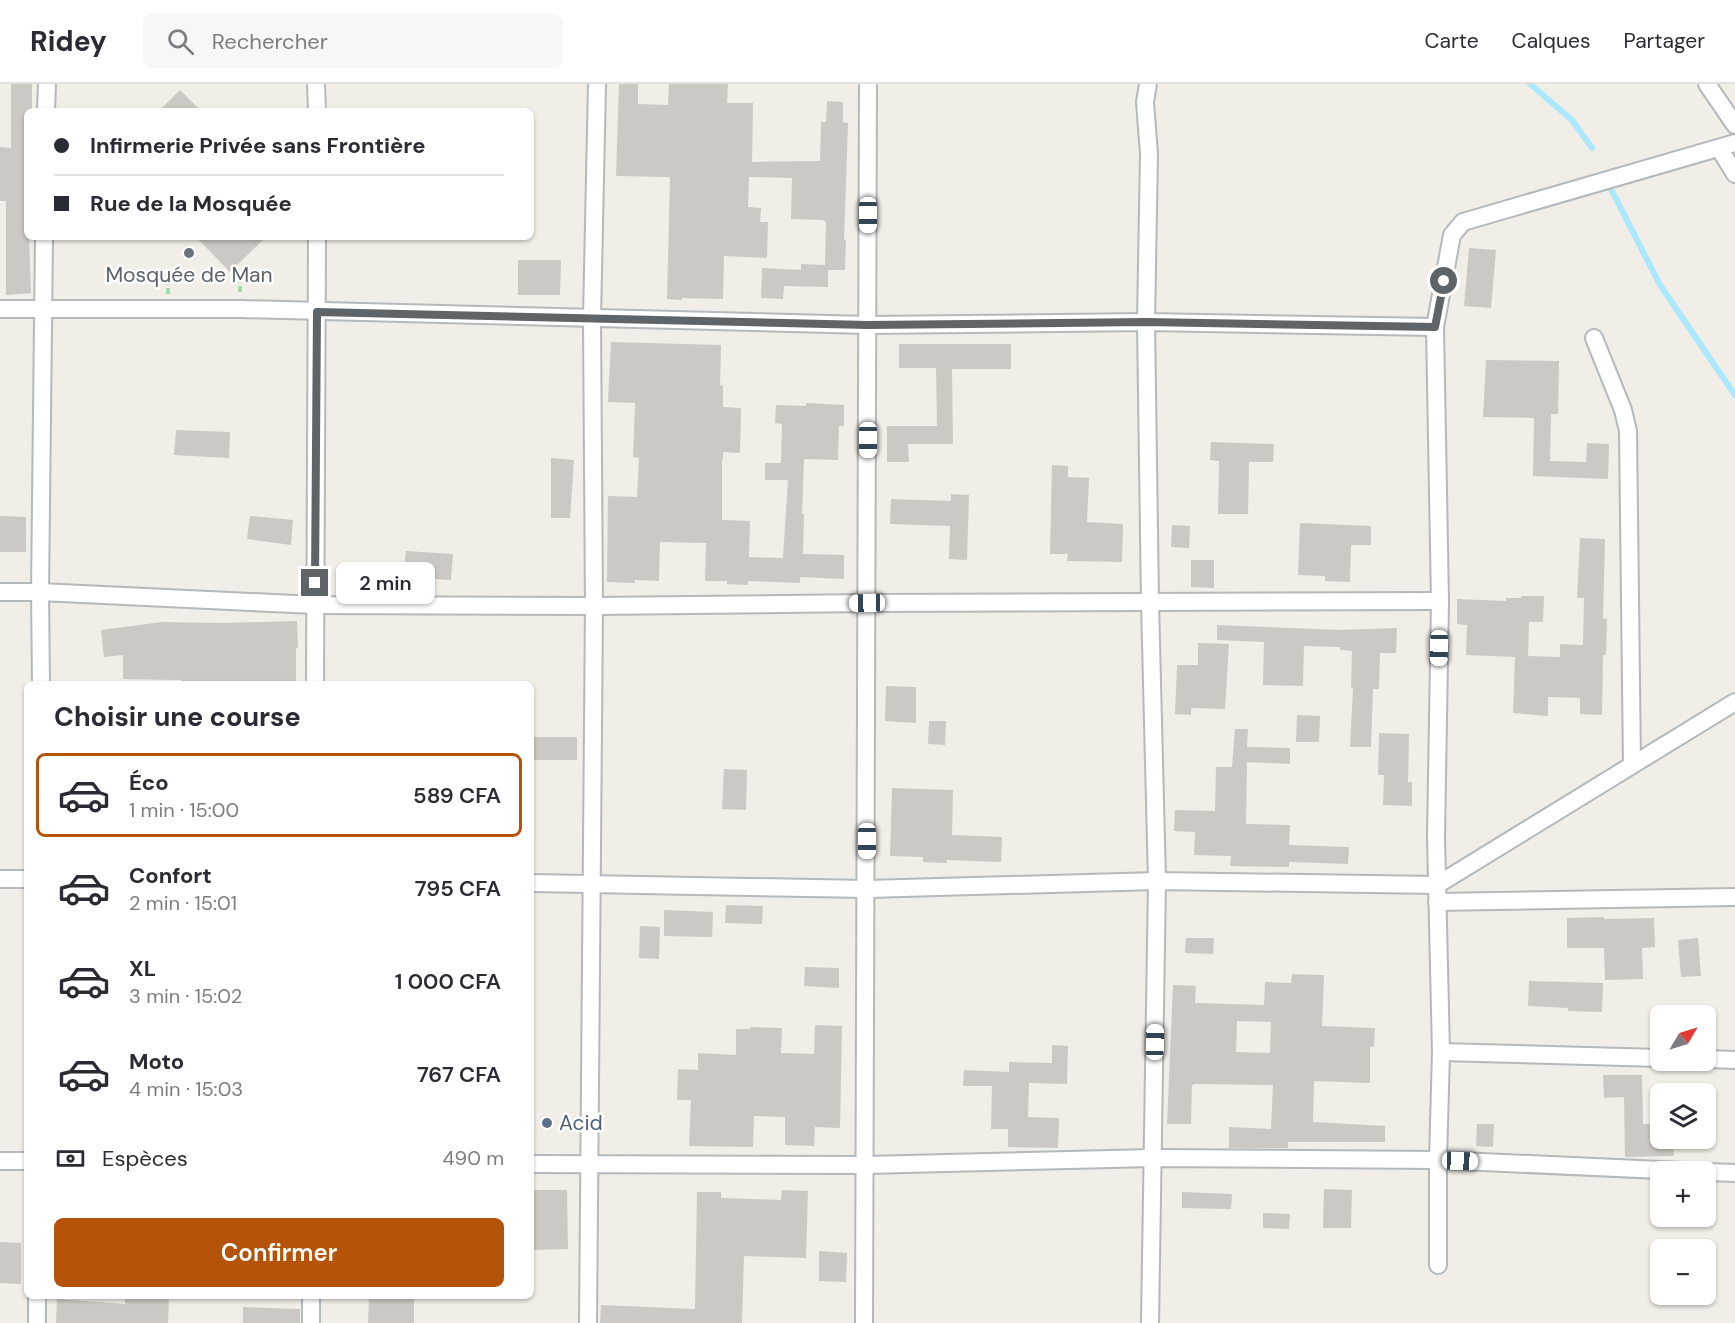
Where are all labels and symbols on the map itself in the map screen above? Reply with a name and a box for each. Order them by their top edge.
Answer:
car [859,197,877,233]
marker: Mosquée de Man [182,246,196,260]
place label: Mosquée de Man [105,261,273,289]
route start [1430,267,1457,294]
car [859,422,877,458]
callout: 2 min [336,562,435,604]
route end [301,569,328,596]
car [849,594,885,612]
car [1430,630,1448,666]
car [858,823,876,859]
north arrow [1650,1005,1716,1071]
car [1146,1024,1164,1060]
place label: Acid [559,1109,603,1137]
marker: Acid [540,1116,554,1130]
car [1442,1151,1478,1171]

